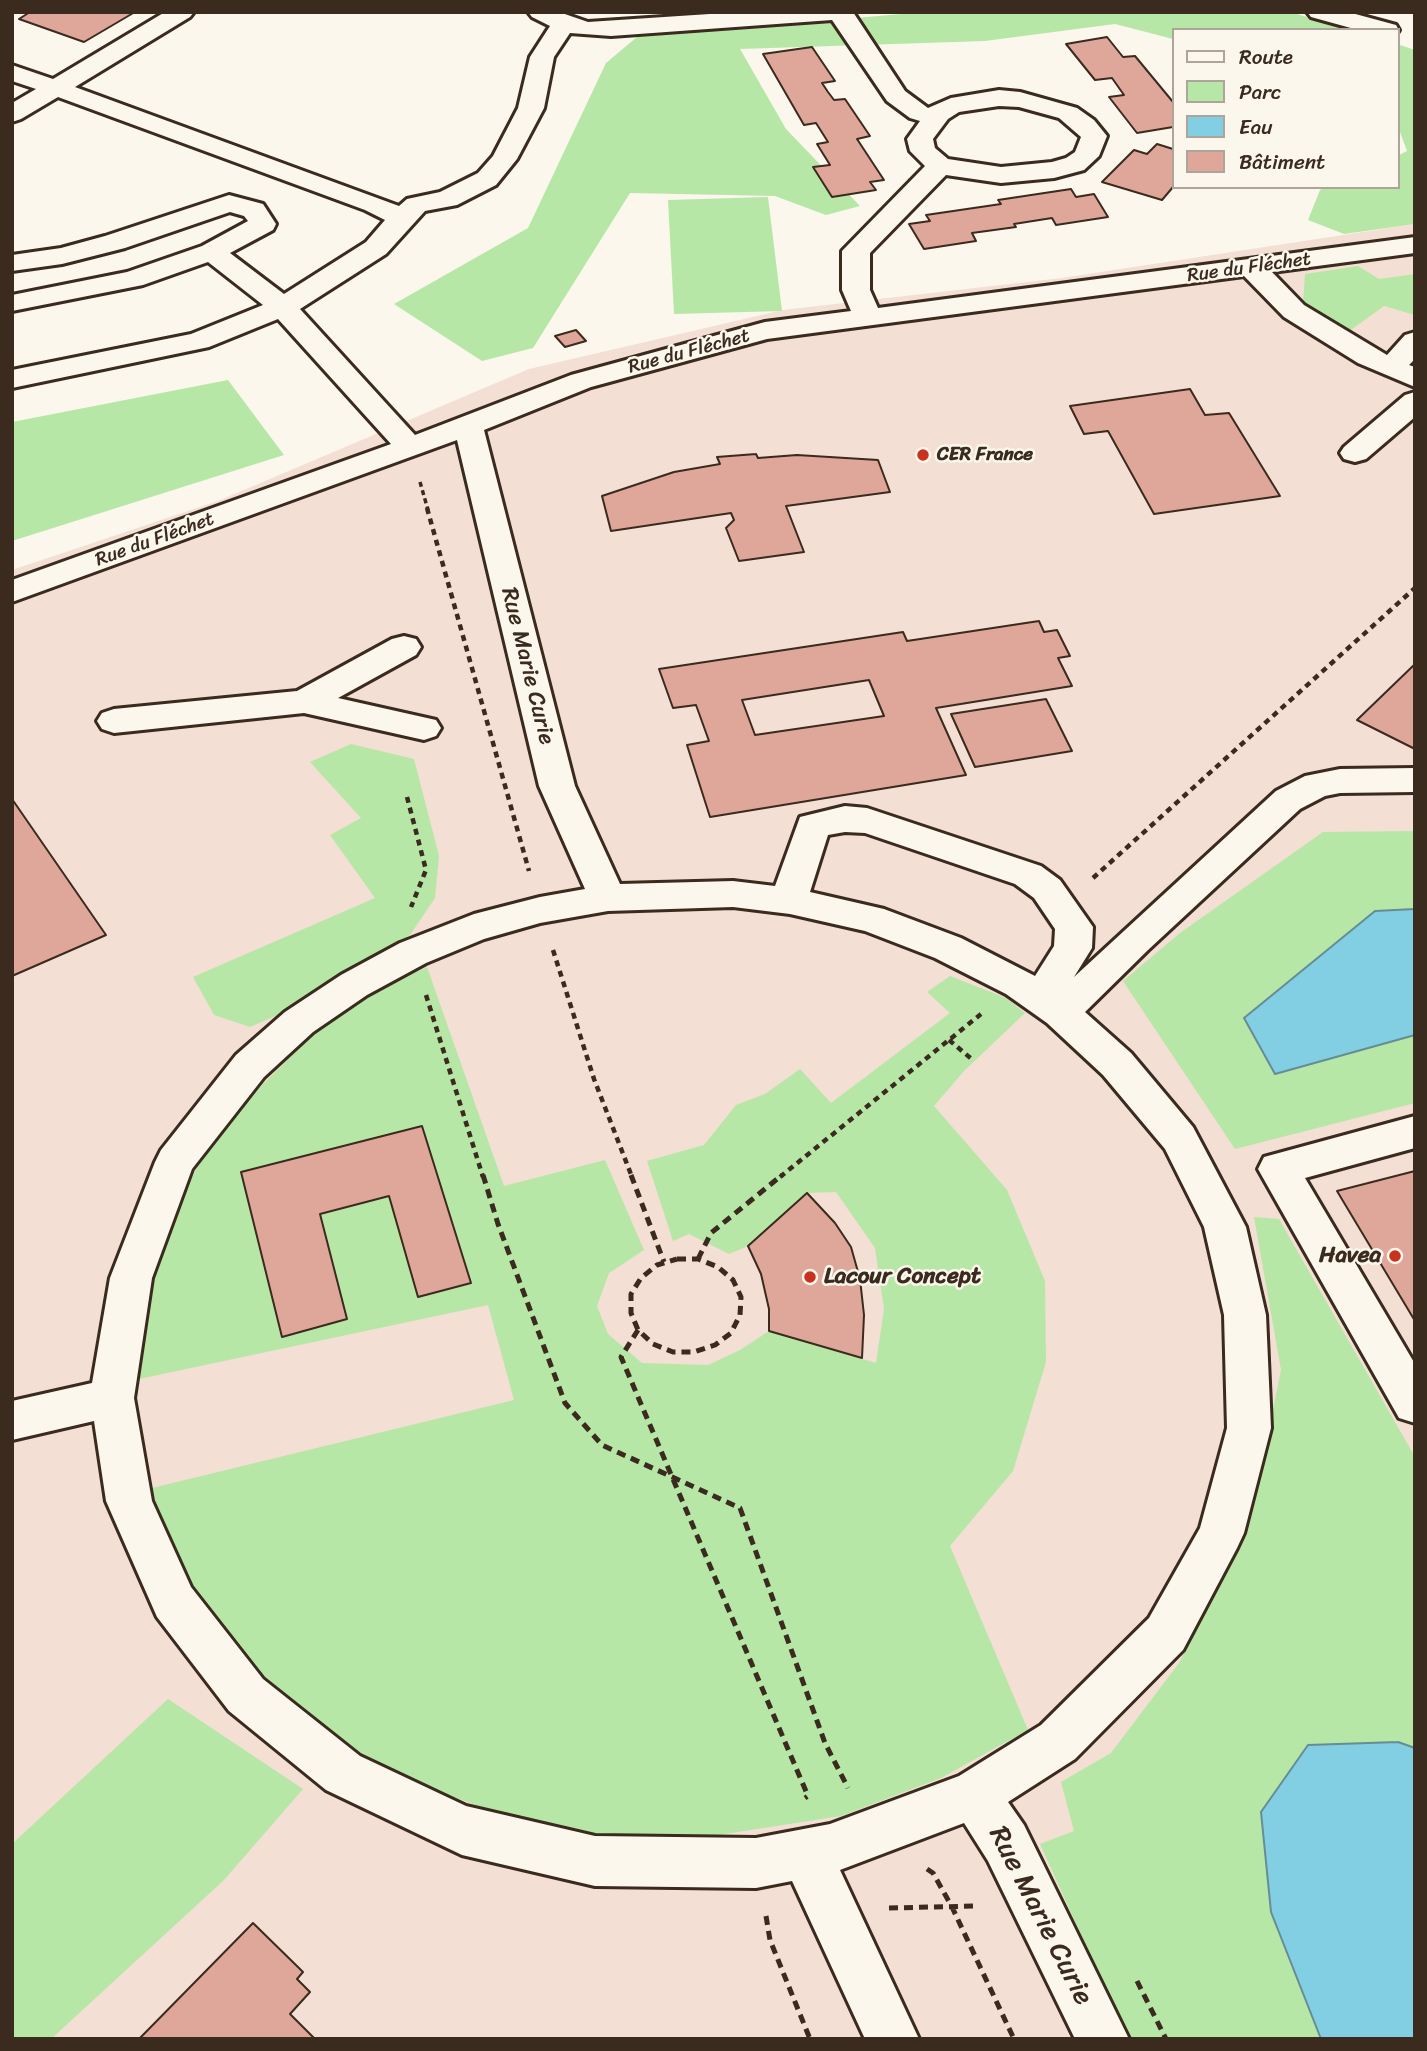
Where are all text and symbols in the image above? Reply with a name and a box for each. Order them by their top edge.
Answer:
legend [1172,28,1399,189]
text: Route [1239,38,1293,76]
text: Parc [1239,73,1281,111]
text: Eau [1239,108,1272,146]
text: Bâtiment [1239,143,1325,181]
street label: Rue du Fléchet [1186,248,1312,288]
street label: Rue du Fléchet [626,325,752,379]
place label: CER France [937,444,1033,466]
marker: CER France [915,447,931,463]
street label: Rue du Fléchet [93,508,217,572]
street label: Rue Marie Curie [494,585,560,747]
place label: Havea [1319,1242,1381,1270]
marker: Havea [1387,1248,1403,1264]
place label: Lacour Concept [824,1263,981,1291]
marker: Lacour Concept [802,1269,818,1285]
street label: Rue Marie Curie [981,1821,1099,2011]

